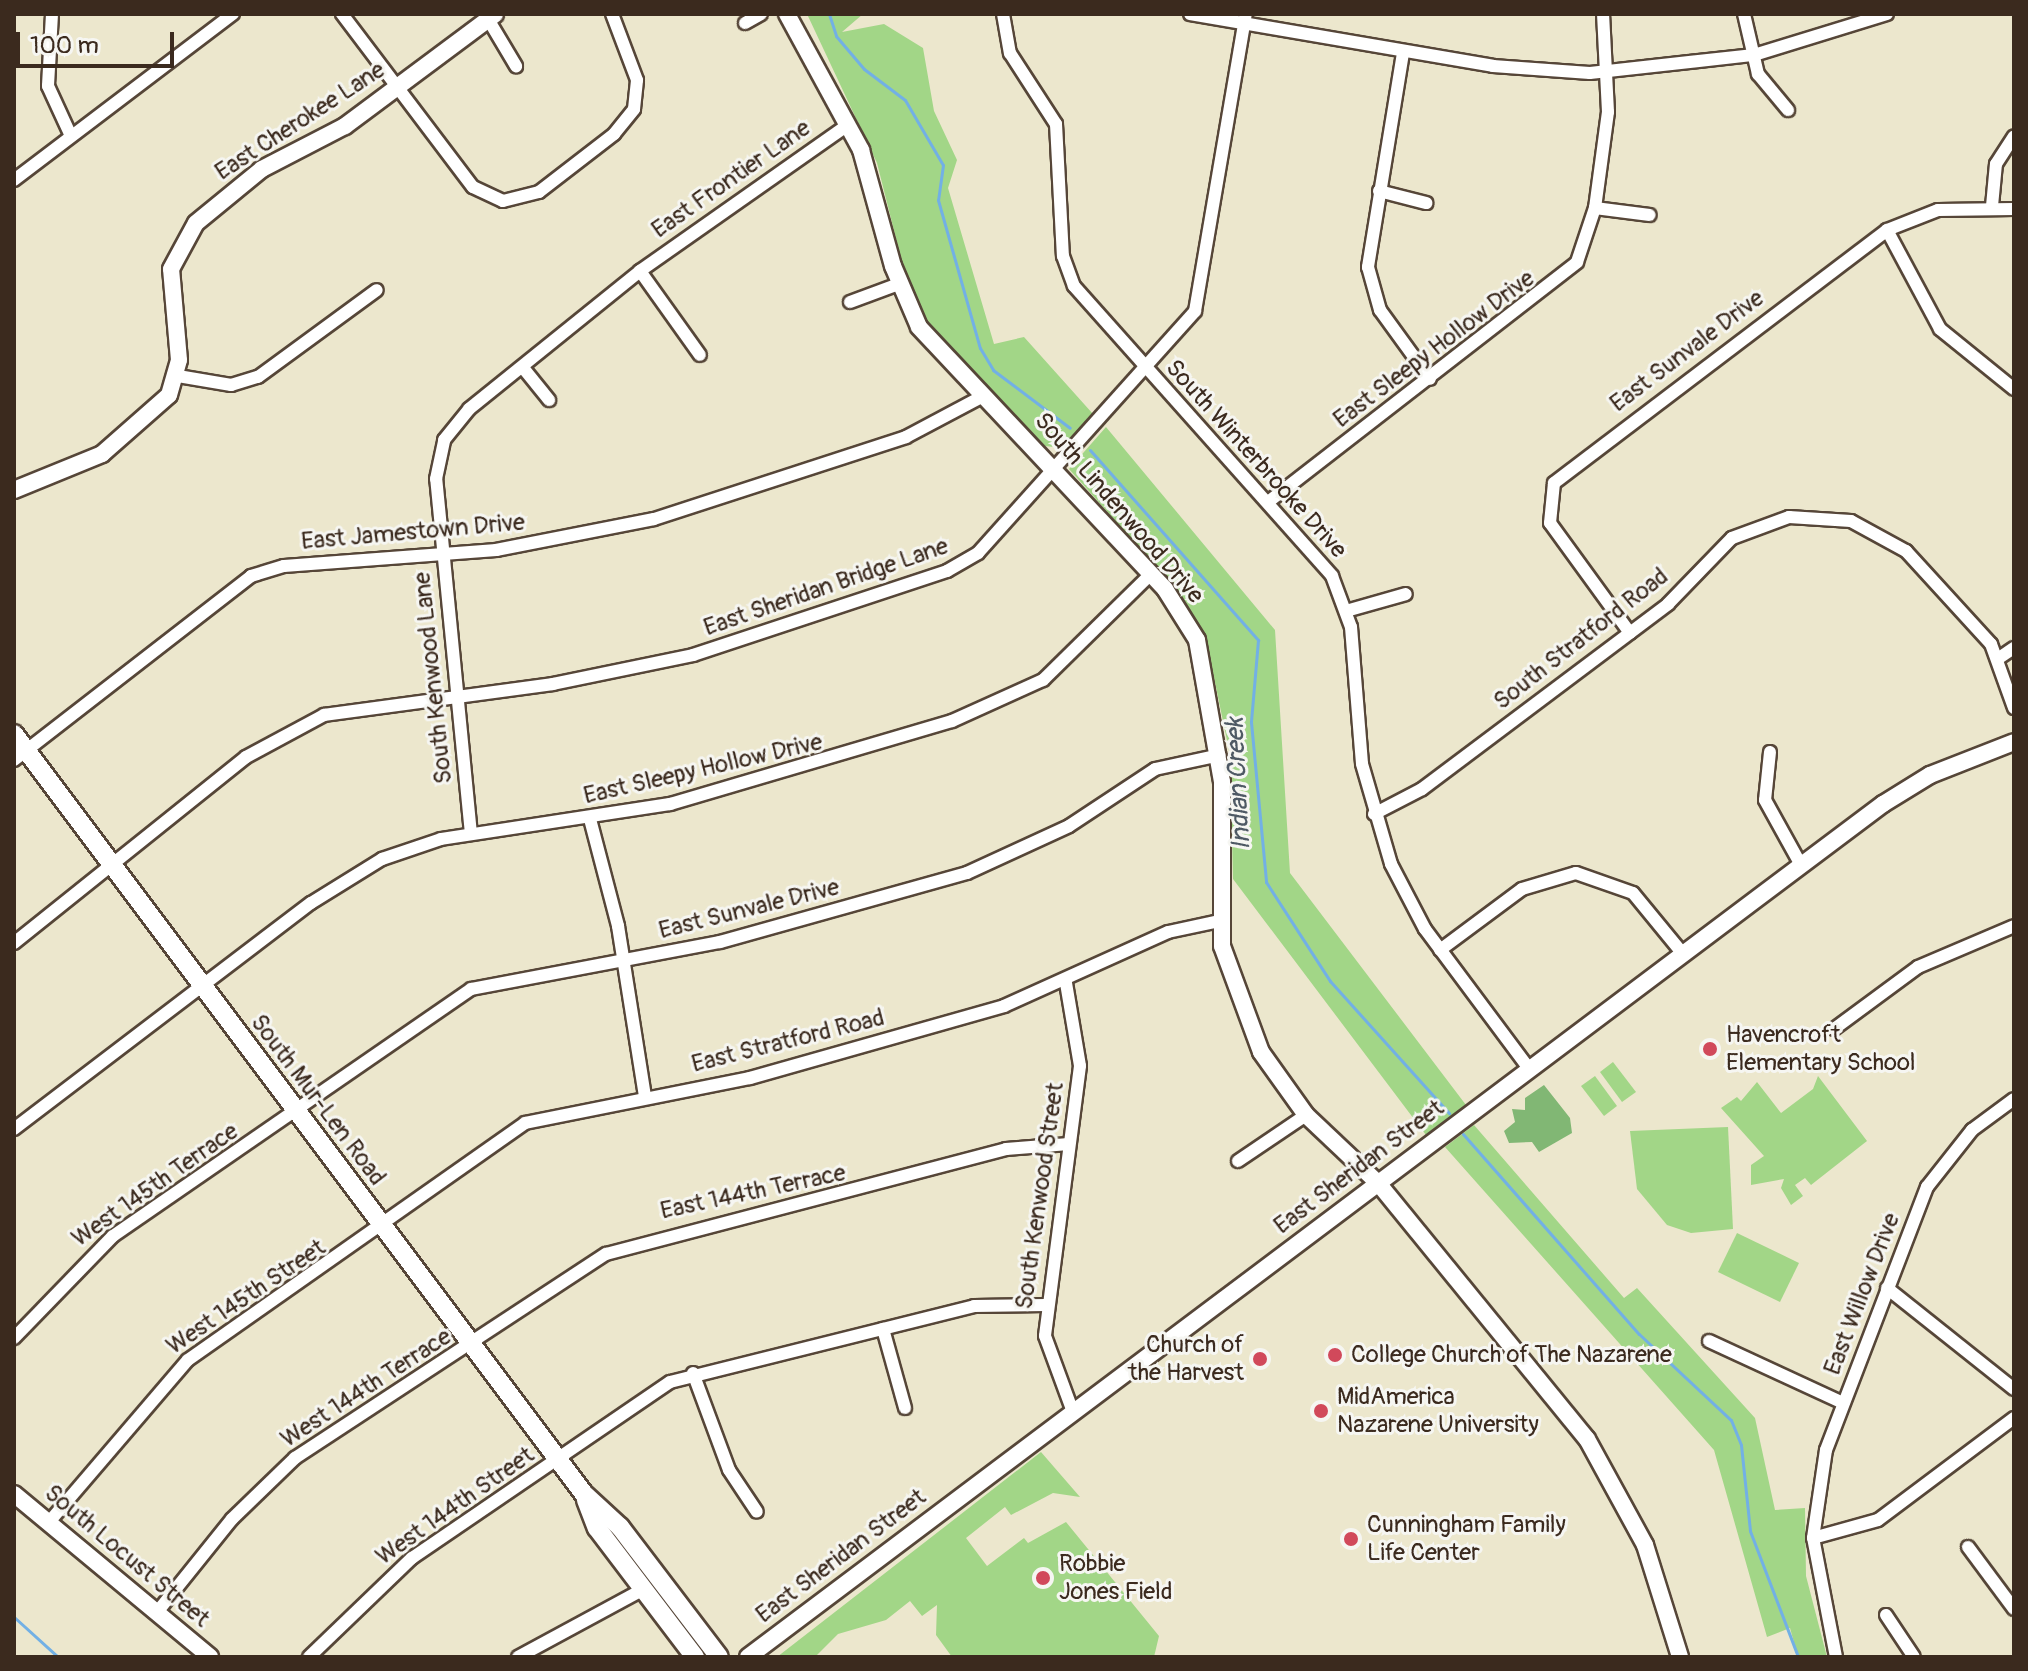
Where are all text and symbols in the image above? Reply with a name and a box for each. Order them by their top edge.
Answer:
scale bar [20,16,178,66]
text: 100 m [30,31,99,60]
street label: East Cherokee Lane [210,55,390,187]
street label: East Frontier Lane [646,114,816,244]
street label: East Sleepy Hollow Drive [1328,264,1540,434]
street label: East Sunvale Drive [1605,284,1769,418]
street label: South Winterbrooke Drive [1159,354,1353,564]
street label: South Lindenwood Drive [1028,407,1210,609]
street label: East Jamestown Drive [300,508,526,556]
street label: East Sheridan Bridge Lane [700,532,952,642]
street label: South Stratford Road [1488,562,1674,716]
street label: South Kenwood Lane [408,571,458,785]
water label: Indian Creek [1220,717,1258,851]
street label: East Sleepy Hollow Drive [581,728,825,810]
street label: East Sunvale Drive [656,873,842,945]
street label: East Stratford Road [689,1003,887,1079]
street label: South Mur-Len Road [244,1009,392,1191]
place label: Havencroft Elementary School [1726,1021,1916,1077]
marker: Havencroft Elementary School [1701,1040,1719,1058]
street label: South Kenwood Street [1010,1081,1070,1311]
street label: East Sheridan Street [1268,1094,1450,1240]
street label: West 145th Terrace [66,1117,244,1253]
street label: East 144th Terrace [658,1158,848,1226]
street label: East Willow Drive [1818,1209,1906,1379]
street label: West 145th Street [161,1233,331,1361]
street label: West 144th Terrace [275,1322,457,1454]
place label: Church of the Harvest [1128,1331,1244,1387]
place label: College Church of The Nazarene [1351,1341,1672,1369]
marker: College Church of The Nazarene [1326,1346,1344,1364]
marker: Church of the Harvest [1251,1350,1269,1368]
place label: MidAmerica Nazarene University [1337,1383,1539,1439]
marker: MidAmerica Nazarene University [1312,1402,1330,1420]
street label: West 144th Street [370,1441,540,1571]
street label: South Locust Street [39,1479,215,1633]
street label: East Sheridan Street [750,1483,932,1629]
place label: Cunningham Family Life Center [1367,1511,1566,1567]
marker: Cunningham Family Life Center [1342,1530,1360,1548]
place label: Robbie Jones Field [1059,1550,1173,1606]
marker: Robbie Jones Field [1034,1569,1052,1587]

